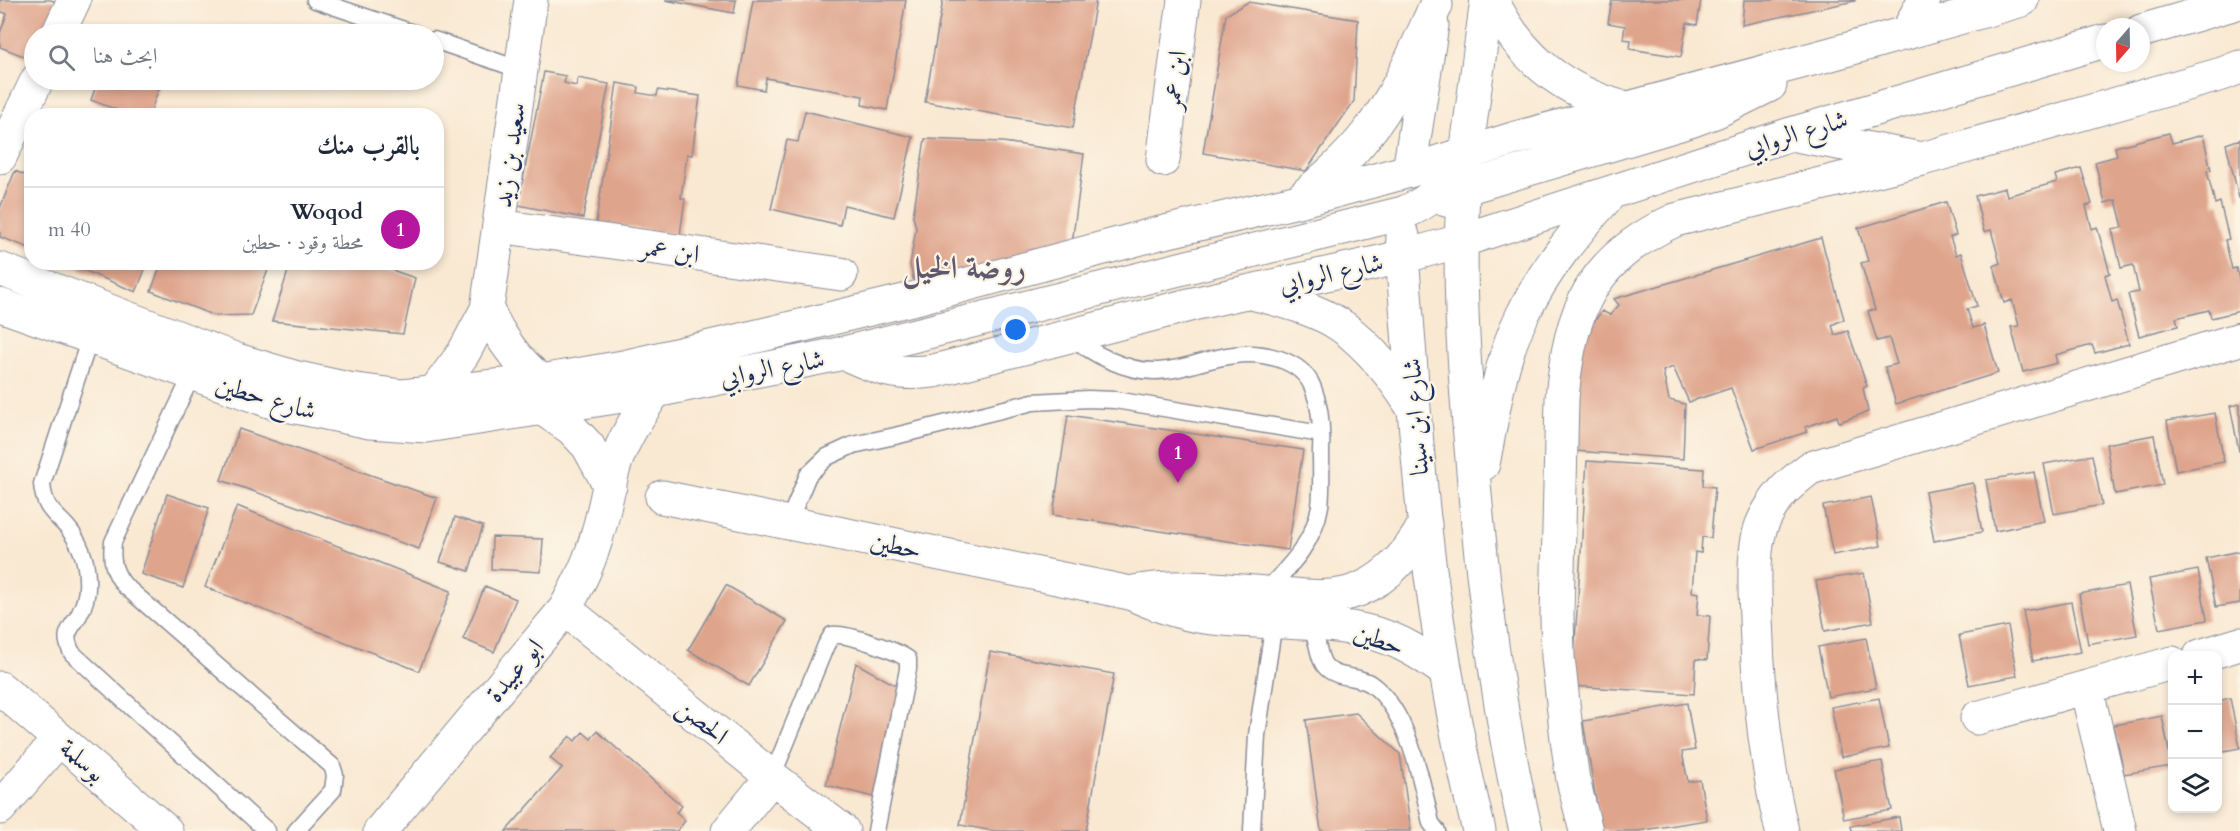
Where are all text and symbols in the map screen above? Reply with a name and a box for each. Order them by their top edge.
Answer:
north arrow [2096,18,2150,72]
search box [24,24,444,90]
icon: search [45,41,78,74]
text: ابحث هنا [93,41,158,71]
street label: ابن عمر [1153,48,1195,115]
street label: سعيد بن زيد [485,100,534,210]
street label: شارع الروابي [1740,101,1853,170]
text: بالقرب منك [317,128,420,163]
text: Woqod [290,197,363,227]
text: 40 m [48,216,91,243]
text: 1 [395,216,406,243]
text: محطة وقود · حطين [242,229,363,256]
street label: ابن عمر [635,229,702,272]
street label: شارع الروابي [1275,245,1388,306]
district label: روضة الخيل [902,246,1026,290]
your location [1001,315,1030,344]
street label: شارع الروابي [717,341,828,400]
street label: شارع ابن سينا [1394,357,1441,477]
street label: شارع حطين [210,366,320,432]
pin: 1 [1158,434,1198,483]
street label: حطين [867,523,925,568]
street label: حطين [1349,615,1409,664]
street label: ابو عبيدة [477,631,551,710]
map controls [2168,651,2222,813]
button: + [2168,651,2222,705]
street label: الحصن [670,690,736,753]
button: − [2168,705,2222,759]
street label: بوسلمة [52,731,113,790]
button: layers [2168,759,2222,813]

